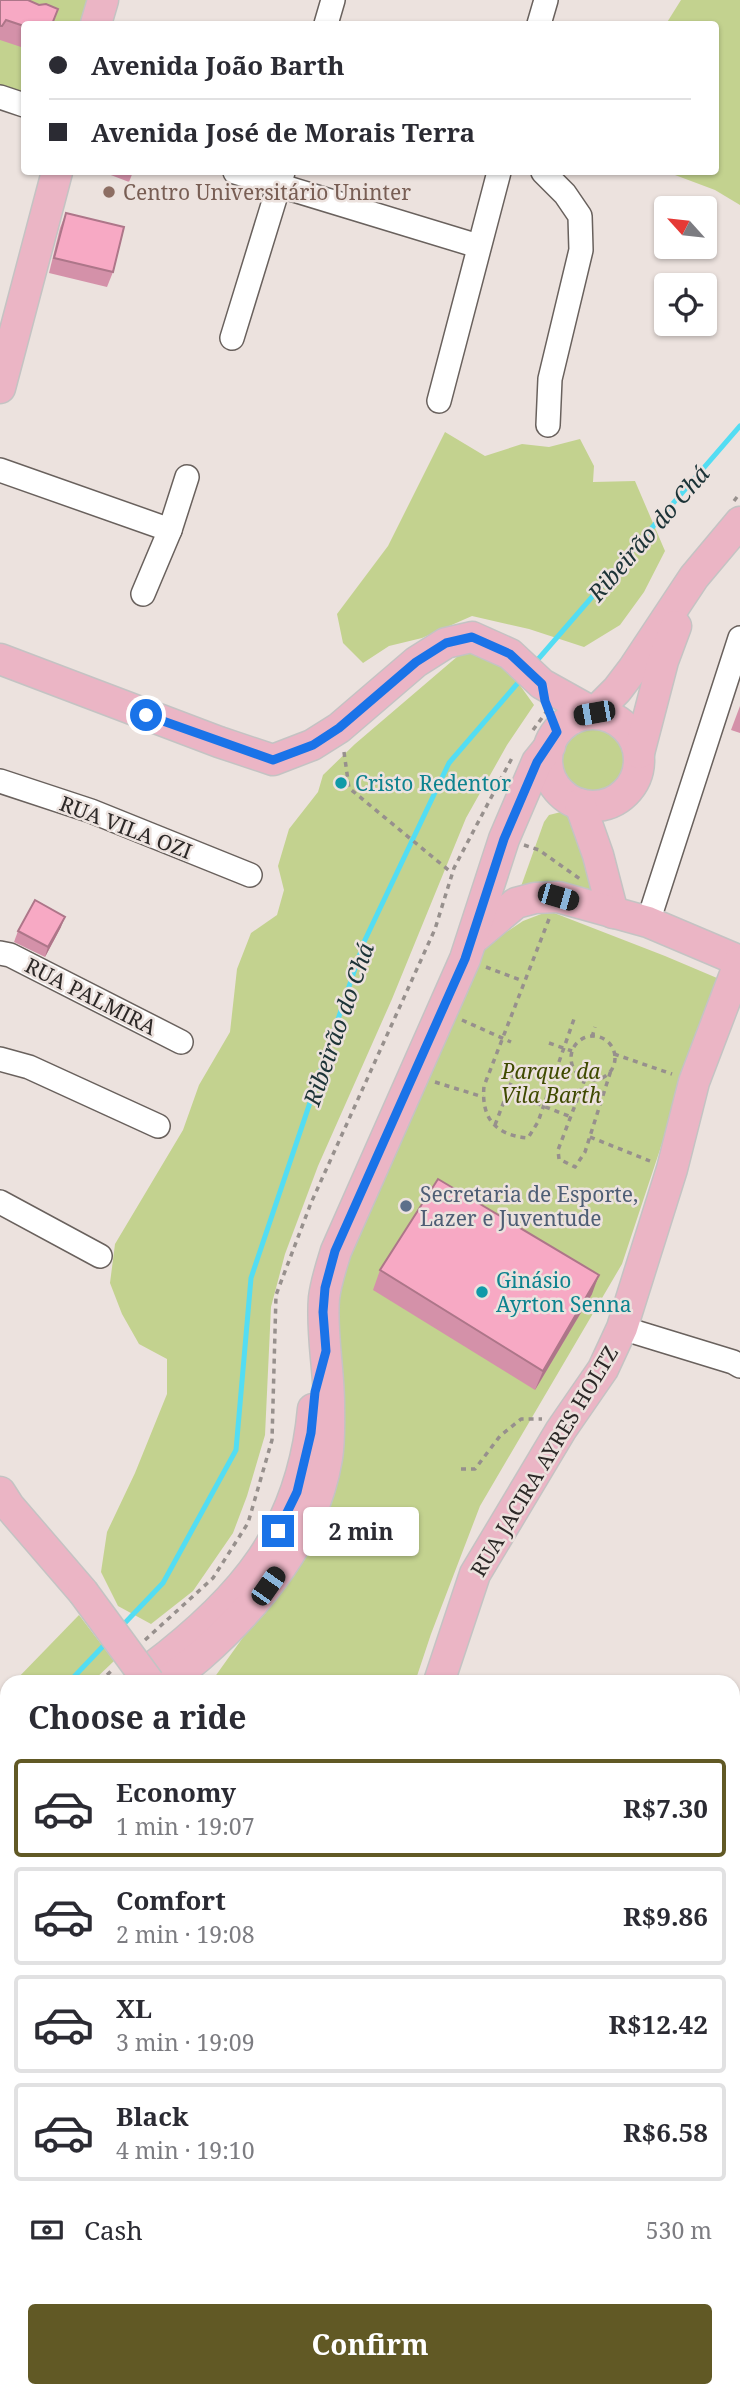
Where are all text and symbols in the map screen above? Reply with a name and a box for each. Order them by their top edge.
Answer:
text: Avenida João Barth [91,47,345,83]
text: Avenida José de Morais Terra [91,114,475,150]
place label: Centro Universitário Uninter [123,178,411,206]
marker: Centro Universitário Uninter [101,184,117,200]
north arrow [654,196,718,259]
map controls [654,196,717,336]
button: locate [654,273,717,336]
water label: Ribeirão do Chá [579,458,716,609]
route start [130,699,162,731]
car [572,699,617,727]
place label: Cristo Redentor [355,769,511,797]
marker: Cristo Redentor [333,775,349,791]
street label: RUA VILA OZI [56,789,196,865]
car [535,881,582,913]
water label: Ribeirão do Chá [295,938,381,1111]
street label: RUA PALMIRA [20,951,162,1041]
park label: Parque da Vila Barth [500,1057,602,1109]
place label: Secretaria de Esporte, Lazer e Juventude [420,1180,638,1232]
marker: Secretaria de Esporte, Lazer e Juventude [398,1198,414,1214]
place label: Ginásio Ayrton Senna [496,1266,632,1318]
marker: Ginásio Ayrton Senna [474,1284,490,1300]
street label: RUA JACIRA AYRES HOLTZ [464,1340,624,1582]
callout: 2 min [302,1506,418,1556]
route end [262,1515,294,1547]
text: 2 min [328,1515,394,1547]
car [248,1563,289,1609]
text: Choose a ride [28,1695,247,1738]
text: Economy [116,1774,236,1810]
icon: car [32,1777,95,1840]
text: R$7.30 [623,1790,708,1826]
text: 1 min · 19:07 [116,1810,254,1842]
text: Comfort [116,1882,226,1918]
icon: car [32,1885,95,1948]
text: R$9.86 [623,1898,708,1934]
text: 2 min · 19:08 [116,1918,254,1950]
text: XL [116,1990,152,2026]
icon: car [32,1993,95,2056]
text: R$12.42 [608,2006,708,2042]
text: 3 min · 19:09 [116,2026,254,2058]
text: Black [116,2098,189,2134]
icon: car [32,2101,95,2164]
text: R$6.58 [623,2114,708,2150]
text: 4 min · 19:10 [116,2134,254,2166]
icon: cash [28,2211,66,2249]
text: Cash [84,2212,143,2248]
text: 530 m [646,2214,712,2246]
button: Confirm [28,2304,712,2384]

